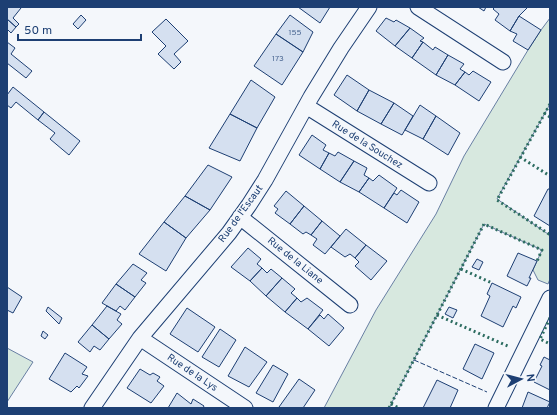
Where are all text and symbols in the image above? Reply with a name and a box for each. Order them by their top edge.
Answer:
scale bar [18,16,141,42]
text: 50 m [24,23,52,39]
house number: 155 [289,28,301,38]
house number: 173 [272,54,284,64]
street label: Rue de la Souchez [329,118,405,172]
street label: Rue de l'Escaut [216,183,266,245]
street label: Rue de la Liane [264,235,326,287]
street label: Rue de la Lys [164,351,220,395]
north arrow [501,359,541,399]
text: N [523,373,537,383]

